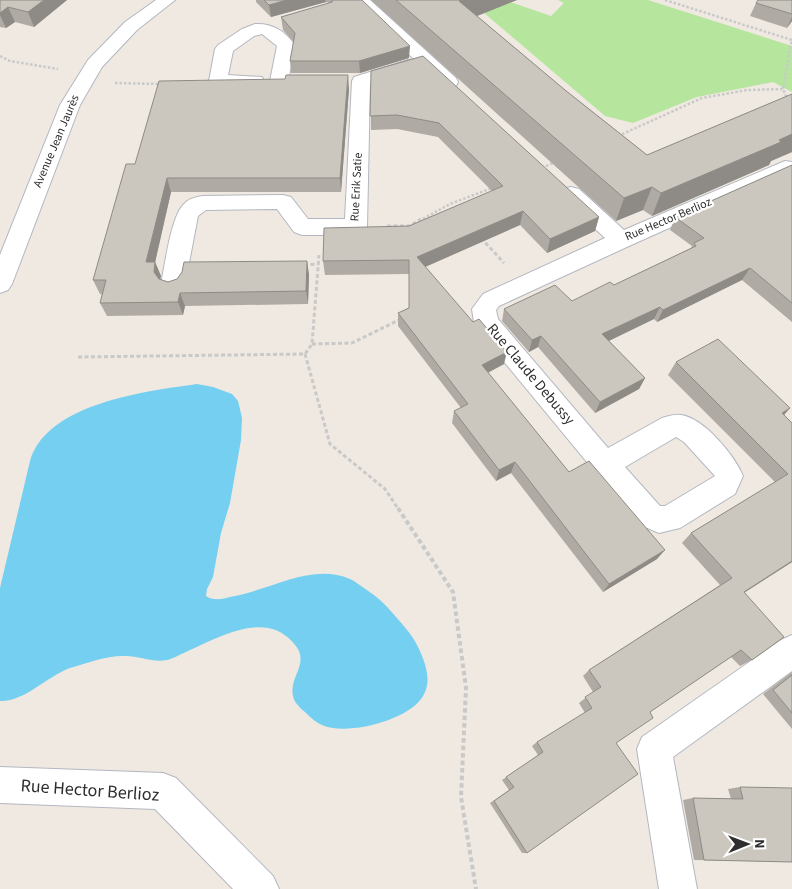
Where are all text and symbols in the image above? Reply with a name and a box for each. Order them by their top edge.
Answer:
street label: Avenue Jean Jaurès [29,92,84,190]
street label: Rue Erik Satie [346,152,367,222]
street label: Rue Hector Berlioz [622,194,714,245]
street label: Rue Claude Debussy [482,319,579,430]
street label: Rue Hector Berlioz [20,773,160,808]
north arrow [722,819,772,869]
text: N [749,839,769,849]

